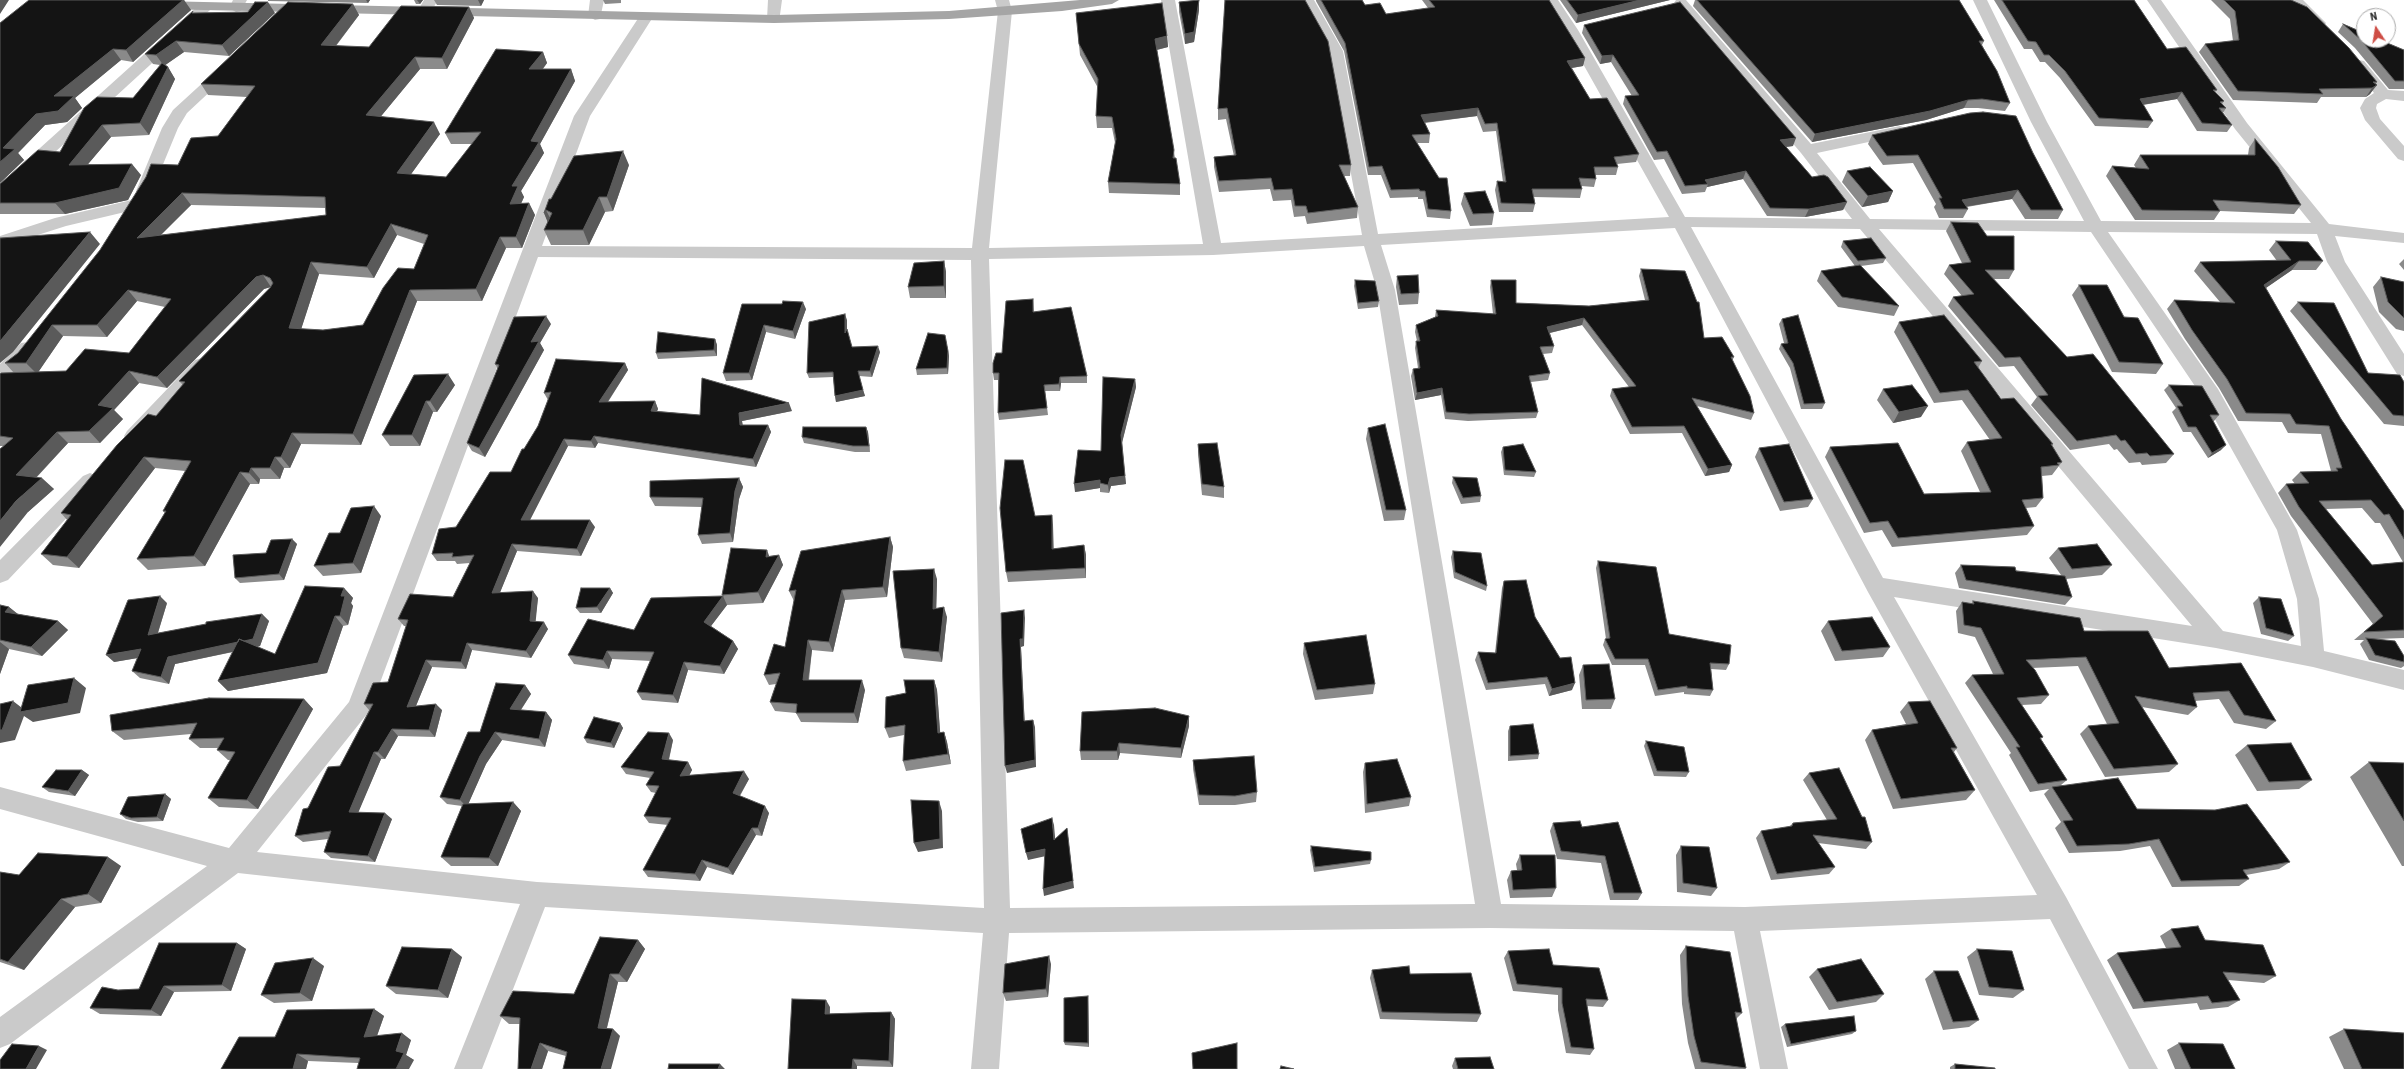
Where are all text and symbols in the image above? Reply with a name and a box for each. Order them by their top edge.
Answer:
north arrow [2356,8,2396,48]
text: N [2369,10,2378,24]

